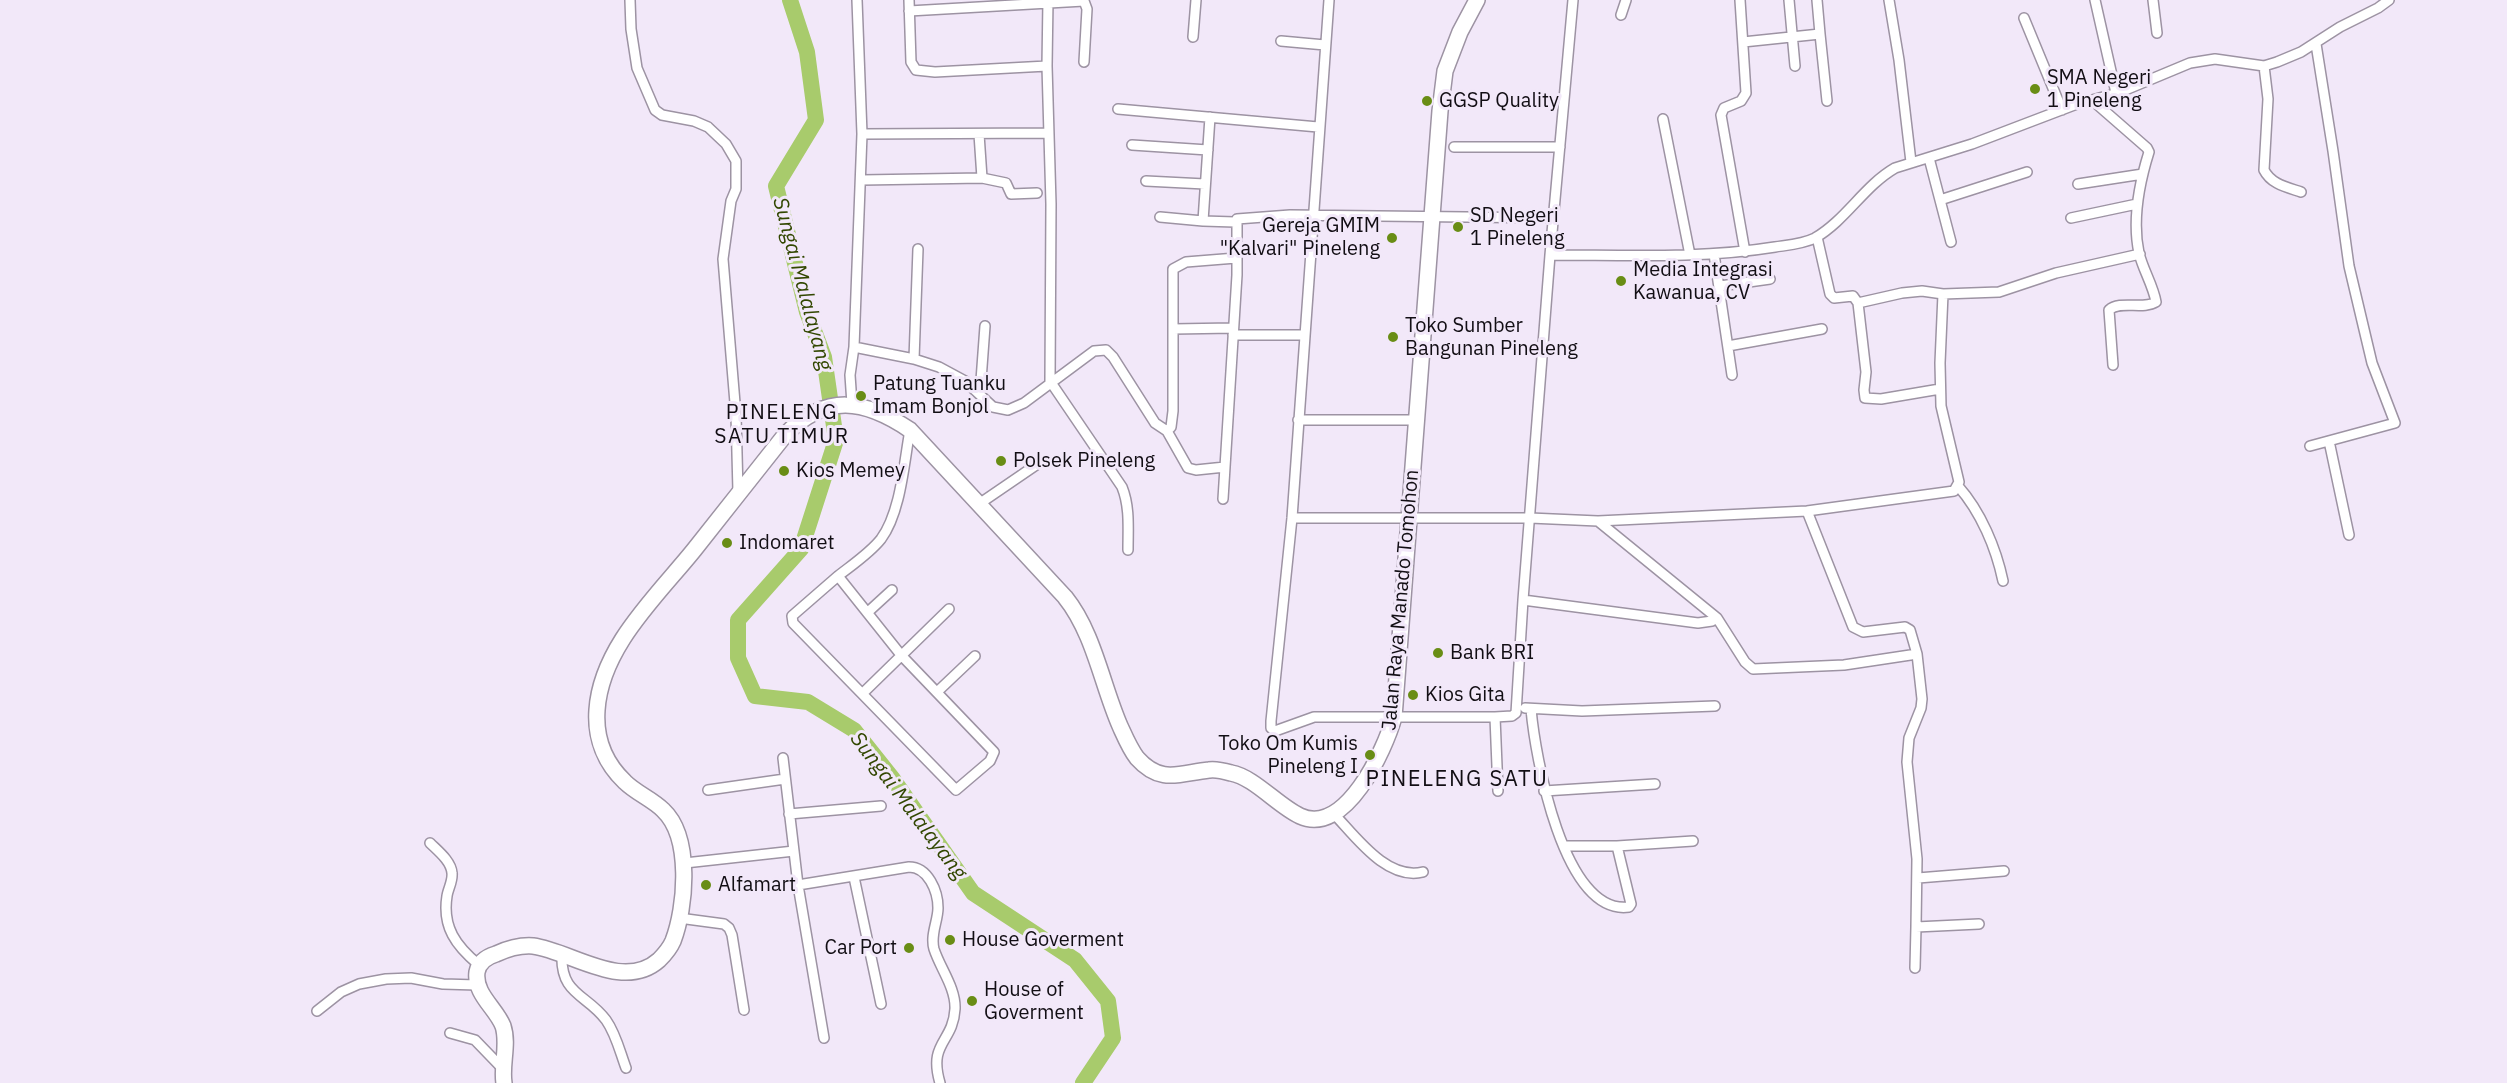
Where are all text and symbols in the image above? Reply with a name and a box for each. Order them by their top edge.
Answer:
place label: SMA Negeri 1 Pineleng [2047,66,2151,113]
marker: SMA Negeri 1 Pineleng [2028,82,2042,96]
place label: GGSP Quality [1439,89,1559,113]
marker: GGSP Quality [1420,94,1434,108]
water label: Sungai Malalayang [767,195,837,373]
place label: SD Negeri 1 Pineleng [1470,204,1565,251]
place label: Gereja GMIM "Kalvari" Pineleng [1220,214,1380,261]
marker: SD Negeri 1 Pineleng [1451,220,1465,234]
marker: Gereja GMIM "Kalvari" Pineleng [1385,231,1399,245]
place label: Media Integrasi Kawanua, CV [1633,258,1773,305]
marker: Media Integrasi Kawanua, CV [1614,274,1628,288]
place label: Toko Sumber Bangunan Pineleng [1405,314,1578,361]
marker: Toko Sumber Bangunan Pineleng [1386,330,1400,344]
place label: Patung Tuanku Imam Bonjol [873,372,1006,419]
marker: Patung Tuanku Imam Bonjol [854,389,868,403]
district label: PINELENG SATU TIMUR [714,400,850,450]
place label: Polsek Pineleng [1013,449,1155,473]
marker: Polsek Pineleng [994,454,1008,468]
place label: Kios Memey [796,459,905,483]
marker: Kios Memey [777,464,791,478]
street label: Jalan Raya Manado Tomohon [1378,469,1424,731]
place label: Indomaret [739,531,835,555]
marker: Indomaret [720,536,734,550]
place label: Bank BRI [1450,641,1534,665]
marker: Bank BRI [1431,646,1445,660]
place label: Kios Gita [1425,683,1505,707]
marker: Kios Gita [1406,688,1420,702]
water label: Sungai Malalayang [844,727,972,885]
place label: Toko Om Kumis Pineleng I [1218,732,1358,779]
marker: Toko Om Kumis Pineleng I [1363,748,1377,762]
district label: PINELENG SATU [1366,767,1548,793]
place label: Alfamart [718,873,796,897]
marker: Alfamart [699,878,713,892]
place label: House Goverment [962,928,1124,952]
marker: House Goverment [943,933,957,947]
place label: Car Port [824,936,897,960]
marker: Car Port [902,941,916,955]
place label: House of Goverment [984,978,1084,1025]
marker: House of Goverment [965,994,979,1008]

